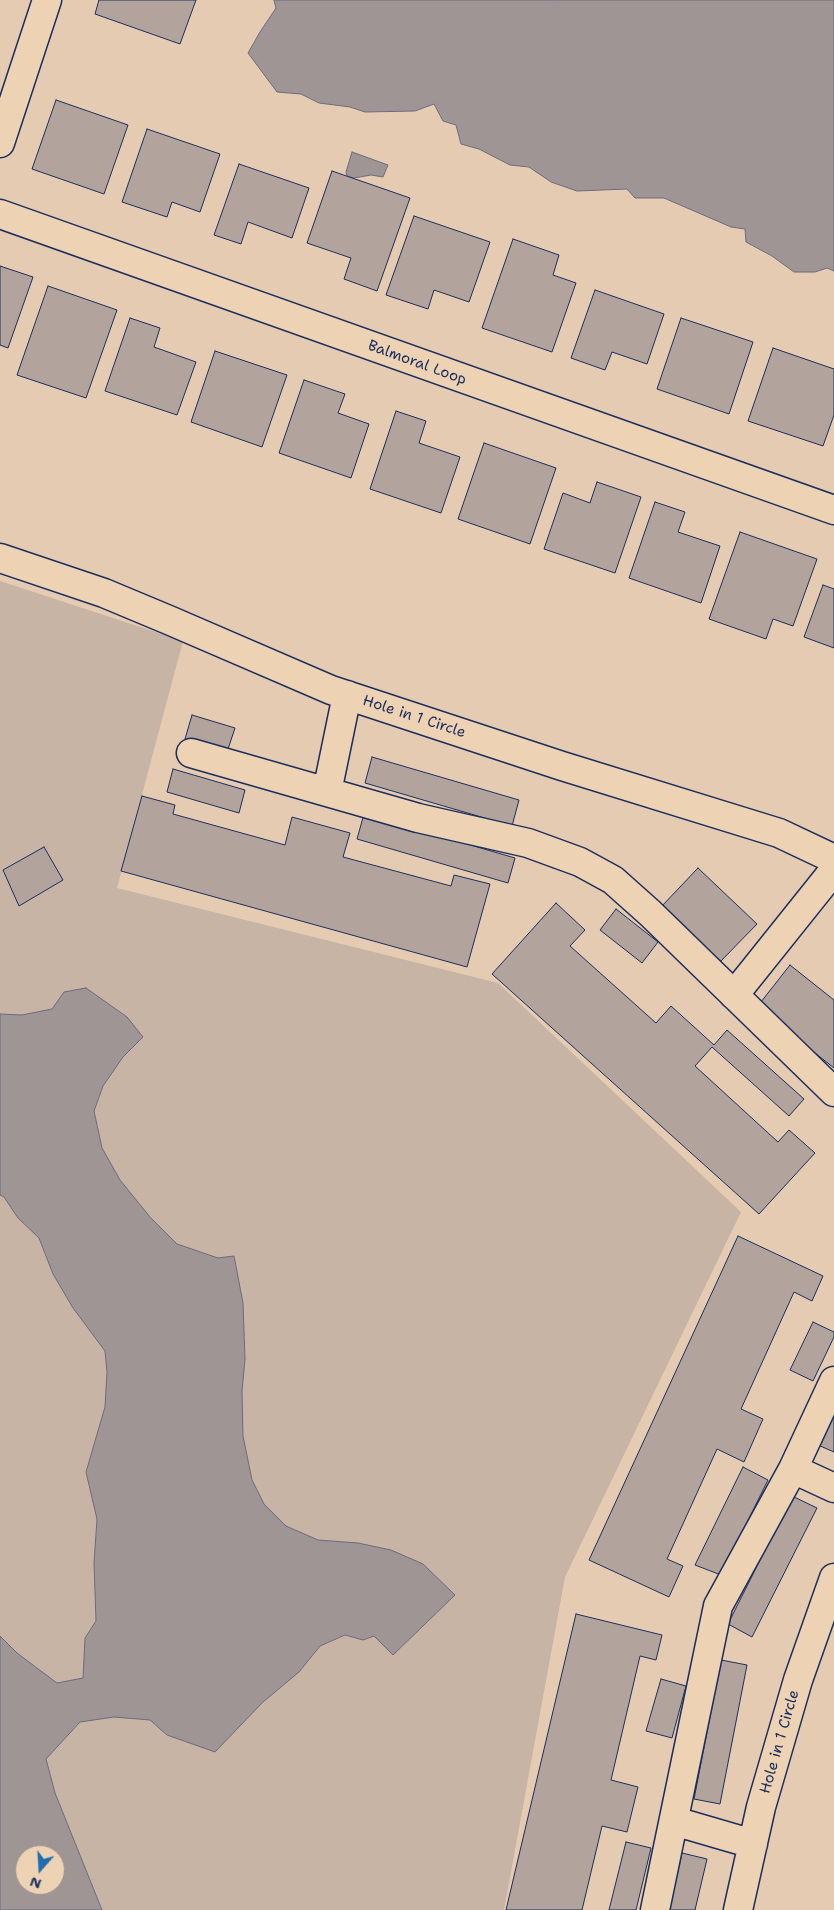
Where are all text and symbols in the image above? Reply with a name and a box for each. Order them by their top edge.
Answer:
street label: Balmoral Loop [365,337,469,389]
street label: Hole in 1 Circle [360,692,468,742]
street label: Hole in 1 Circle [757,1688,803,1796]
north arrow [15,1845,65,1895]
text: N [27,1873,44,1894]

